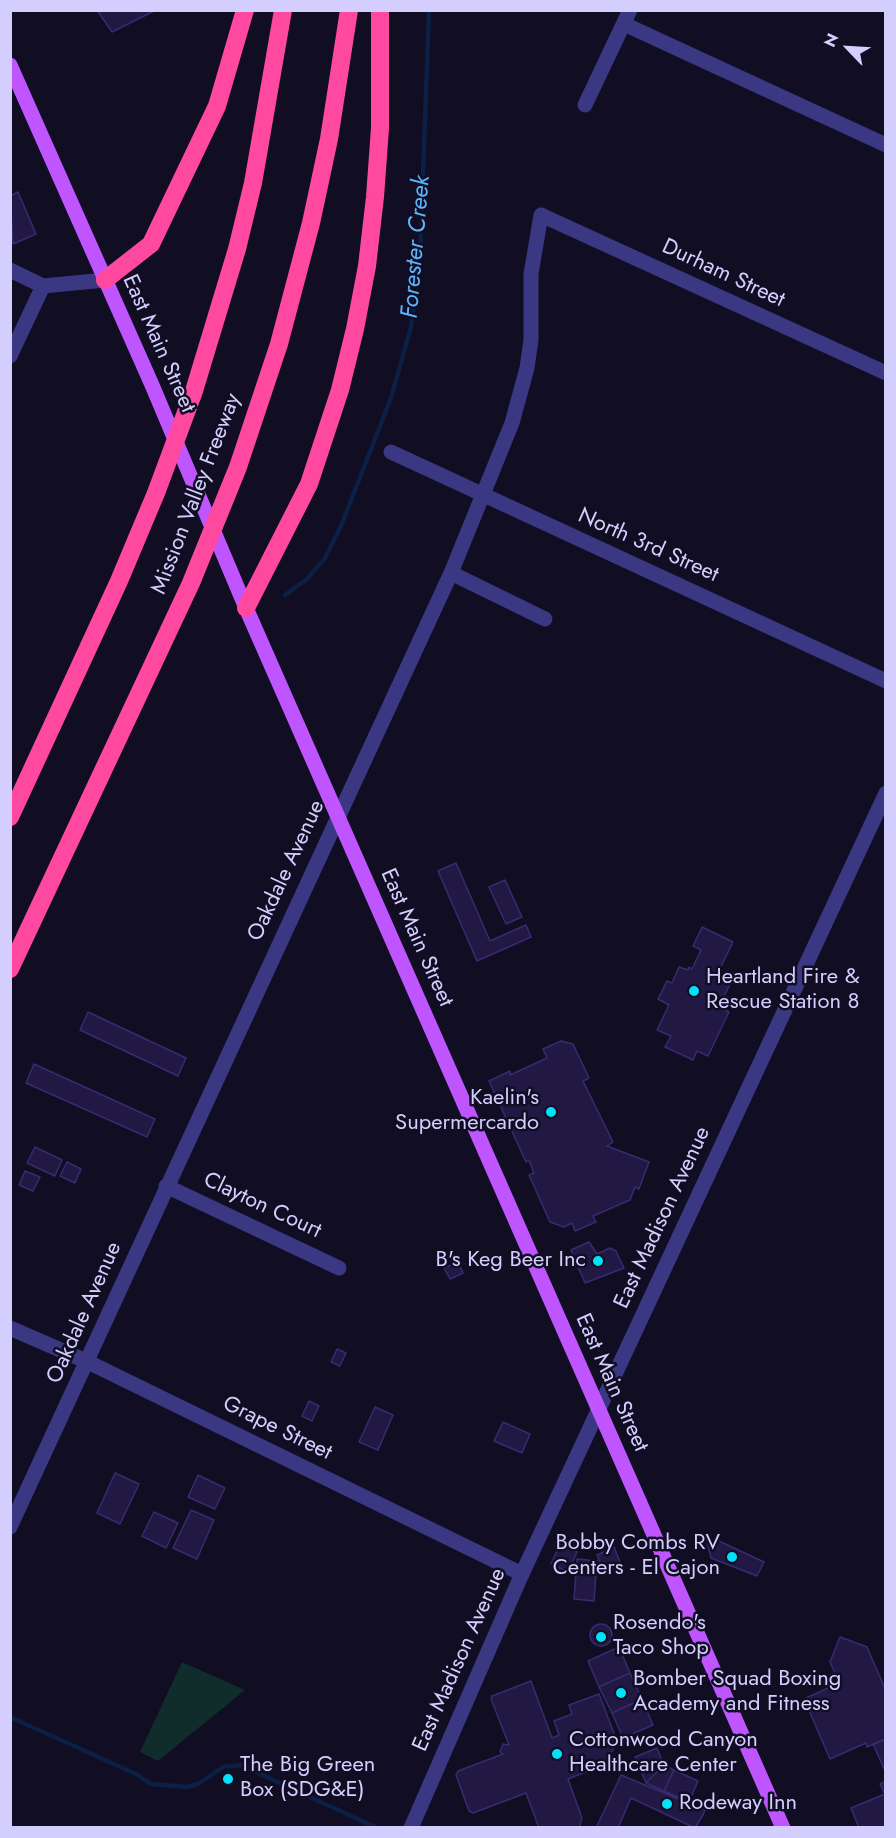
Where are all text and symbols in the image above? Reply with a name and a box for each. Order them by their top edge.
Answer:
north arrow [818,18,878,78]
text: N [818,30,844,51]
water label: Forester Creek [396,174,438,320]
street label: Durham Street [657,234,789,314]
street label: East Main Street [116,271,200,417]
street label: Mission Valley Freeway [147,390,247,598]
street label: North 3rd Street [574,503,722,589]
street label: Oakdale Avenue [243,796,331,946]
street label: East Main Street [374,865,458,1011]
place label: Heartland Fire & Rescue Station 8 [706,965,860,1016]
marker: Heartland Fire & Rescue Station 8 [687,984,701,998]
place label: Kaelin's Supermercardo [395,1086,539,1138]
marker: Kaelin's Supermercardo [544,1105,558,1119]
street label: East Madison Avenue [609,1123,717,1313]
street label: Clayton Court [199,1167,325,1245]
street label: Oakdale Avenue [42,1238,128,1388]
place label: B's Keg Beer Inc [435,1248,586,1274]
marker: B's Keg Beer Inc [591,1254,605,1268]
street label: East Main Street [569,1310,653,1456]
street label: Grape Street [218,1391,336,1467]
place label: Bobby Combs RV Centers - El Cajon [553,1531,720,1582]
marker: Bobby Combs RV Centers - El Cajon [725,1550,739,1564]
street label: East Madison Avenue [408,1564,512,1756]
place label: Rosendo's Taco Shop [613,1611,709,1663]
marker: Rosendo's Taco Shop [594,1630,608,1644]
place label: Bomber Squad Boxing Academy and Fitness [633,1667,841,1718]
marker: Bomber Squad Boxing Academy and Fitness [614,1686,628,1700]
place label: Cottonwood Canyon Healthcare Center [569,1728,758,1780]
marker: Cottonwood Canyon Healthcare Center [550,1747,564,1761]
place label: The Big Green Box (SDG&E) [240,1753,375,1804]
marker: The Big Green Box (SDG&E) [221,1772,235,1786]
place label: Rodeway Inn [679,1791,797,1817]
marker: Rodeway Inn [660,1797,674,1811]

